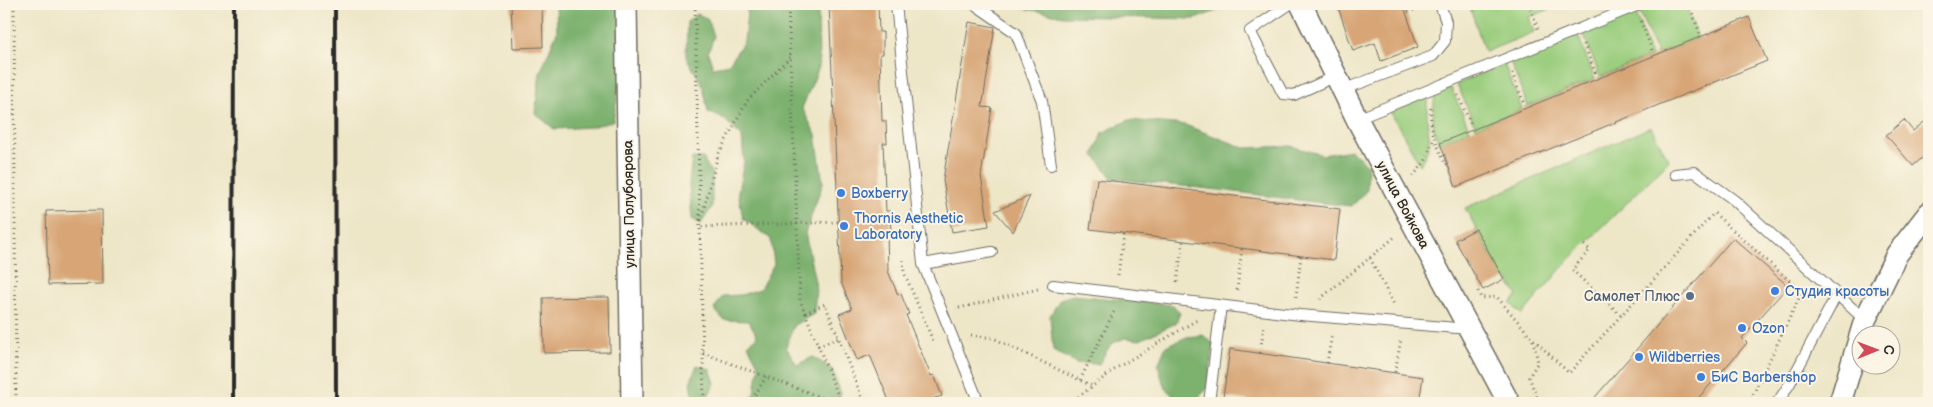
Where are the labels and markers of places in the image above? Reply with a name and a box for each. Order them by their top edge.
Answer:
place label: Boxberry [851,185,909,202]
marker: Boxberry [835,187,847,199]
place label: Thornis Aesthetic Laboratory [854,210,964,243]
marker: Thornis Aesthetic Laboratory [838,220,850,232]
place label: Студия красоты [1785,283,1889,300]
marker: Студия красоты [1769,285,1781,297]
place label: Самолет Плюс [1584,288,1680,305]
marker: Самолет Плюс [1684,290,1696,302]
place label: Ozon [1752,320,1785,337]
marker: Ozon [1736,322,1748,334]
place label: Wildberries [1649,349,1720,366]
marker: Wildberries [1633,351,1645,363]
place label: БиС Barbershop [1711,369,1816,386]
marker: БиС Barbershop [1695,371,1707,383]

